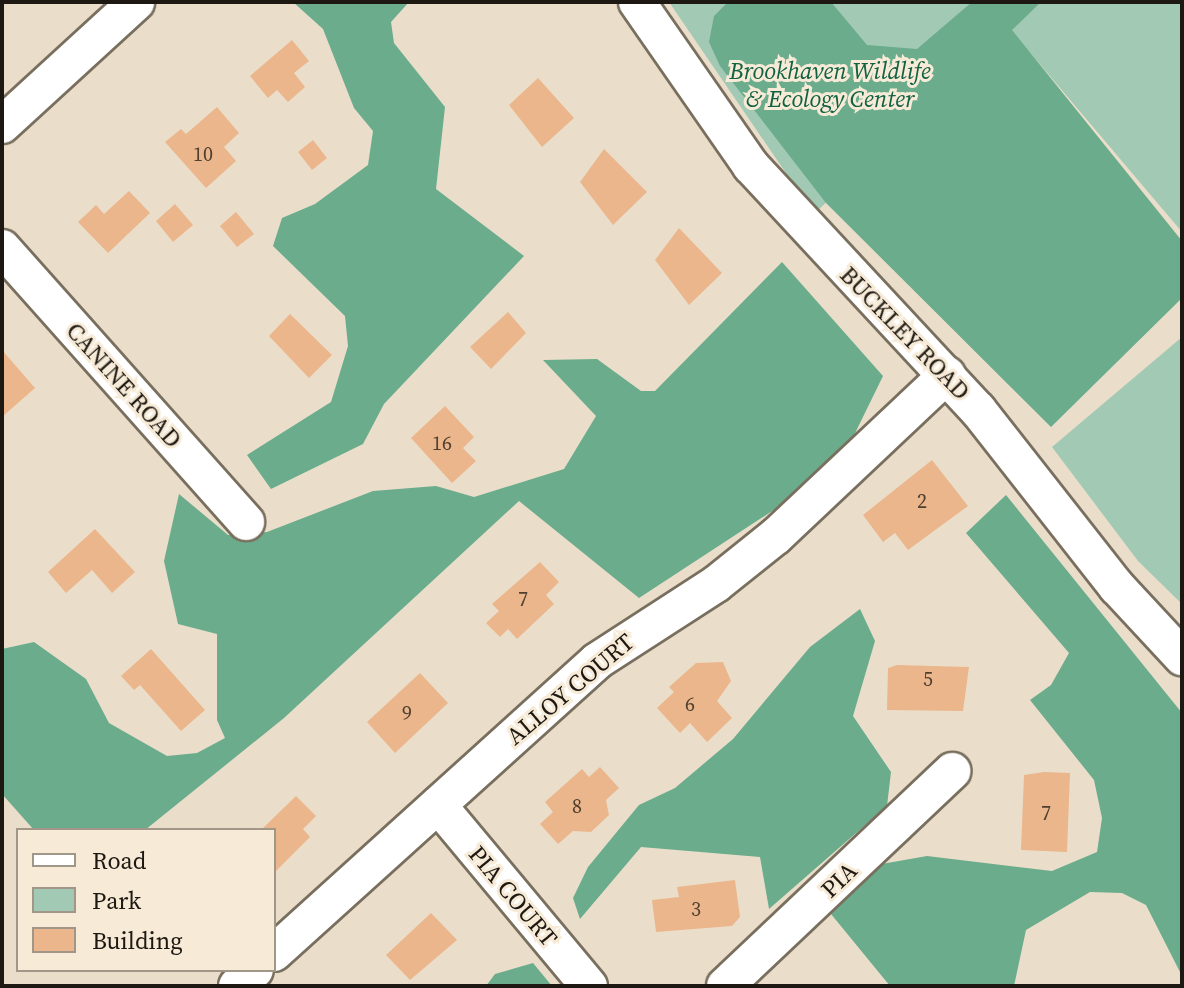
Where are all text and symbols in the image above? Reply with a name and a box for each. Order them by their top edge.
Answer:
park label: Brookhaven Wildlife & Ecology Center [729,57,931,113]
house number: 10 [193,142,213,166]
street label: BUCKLEY ROAD [834,260,976,406]
street label: CANINE ROAD [60,316,188,454]
house number: 16 [432,431,452,455]
house number: 2 [917,489,927,513]
house number: 7 [518,587,528,611]
street label: ALLOY COURT [500,627,640,751]
house number: 5 [923,667,933,691]
house number: 6 [685,692,695,716]
house number: 9 [402,701,412,725]
house number: 8 [572,794,582,818]
house number: 7 [1041,801,1051,825]
legend [16,828,276,972]
street label: PIA COURT [463,840,563,952]
text: Road [92,844,146,877]
street label: PIA [815,856,863,904]
text: Park [92,884,141,917]
house number: 3 [691,897,701,921]
text: Building [92,924,183,957]

